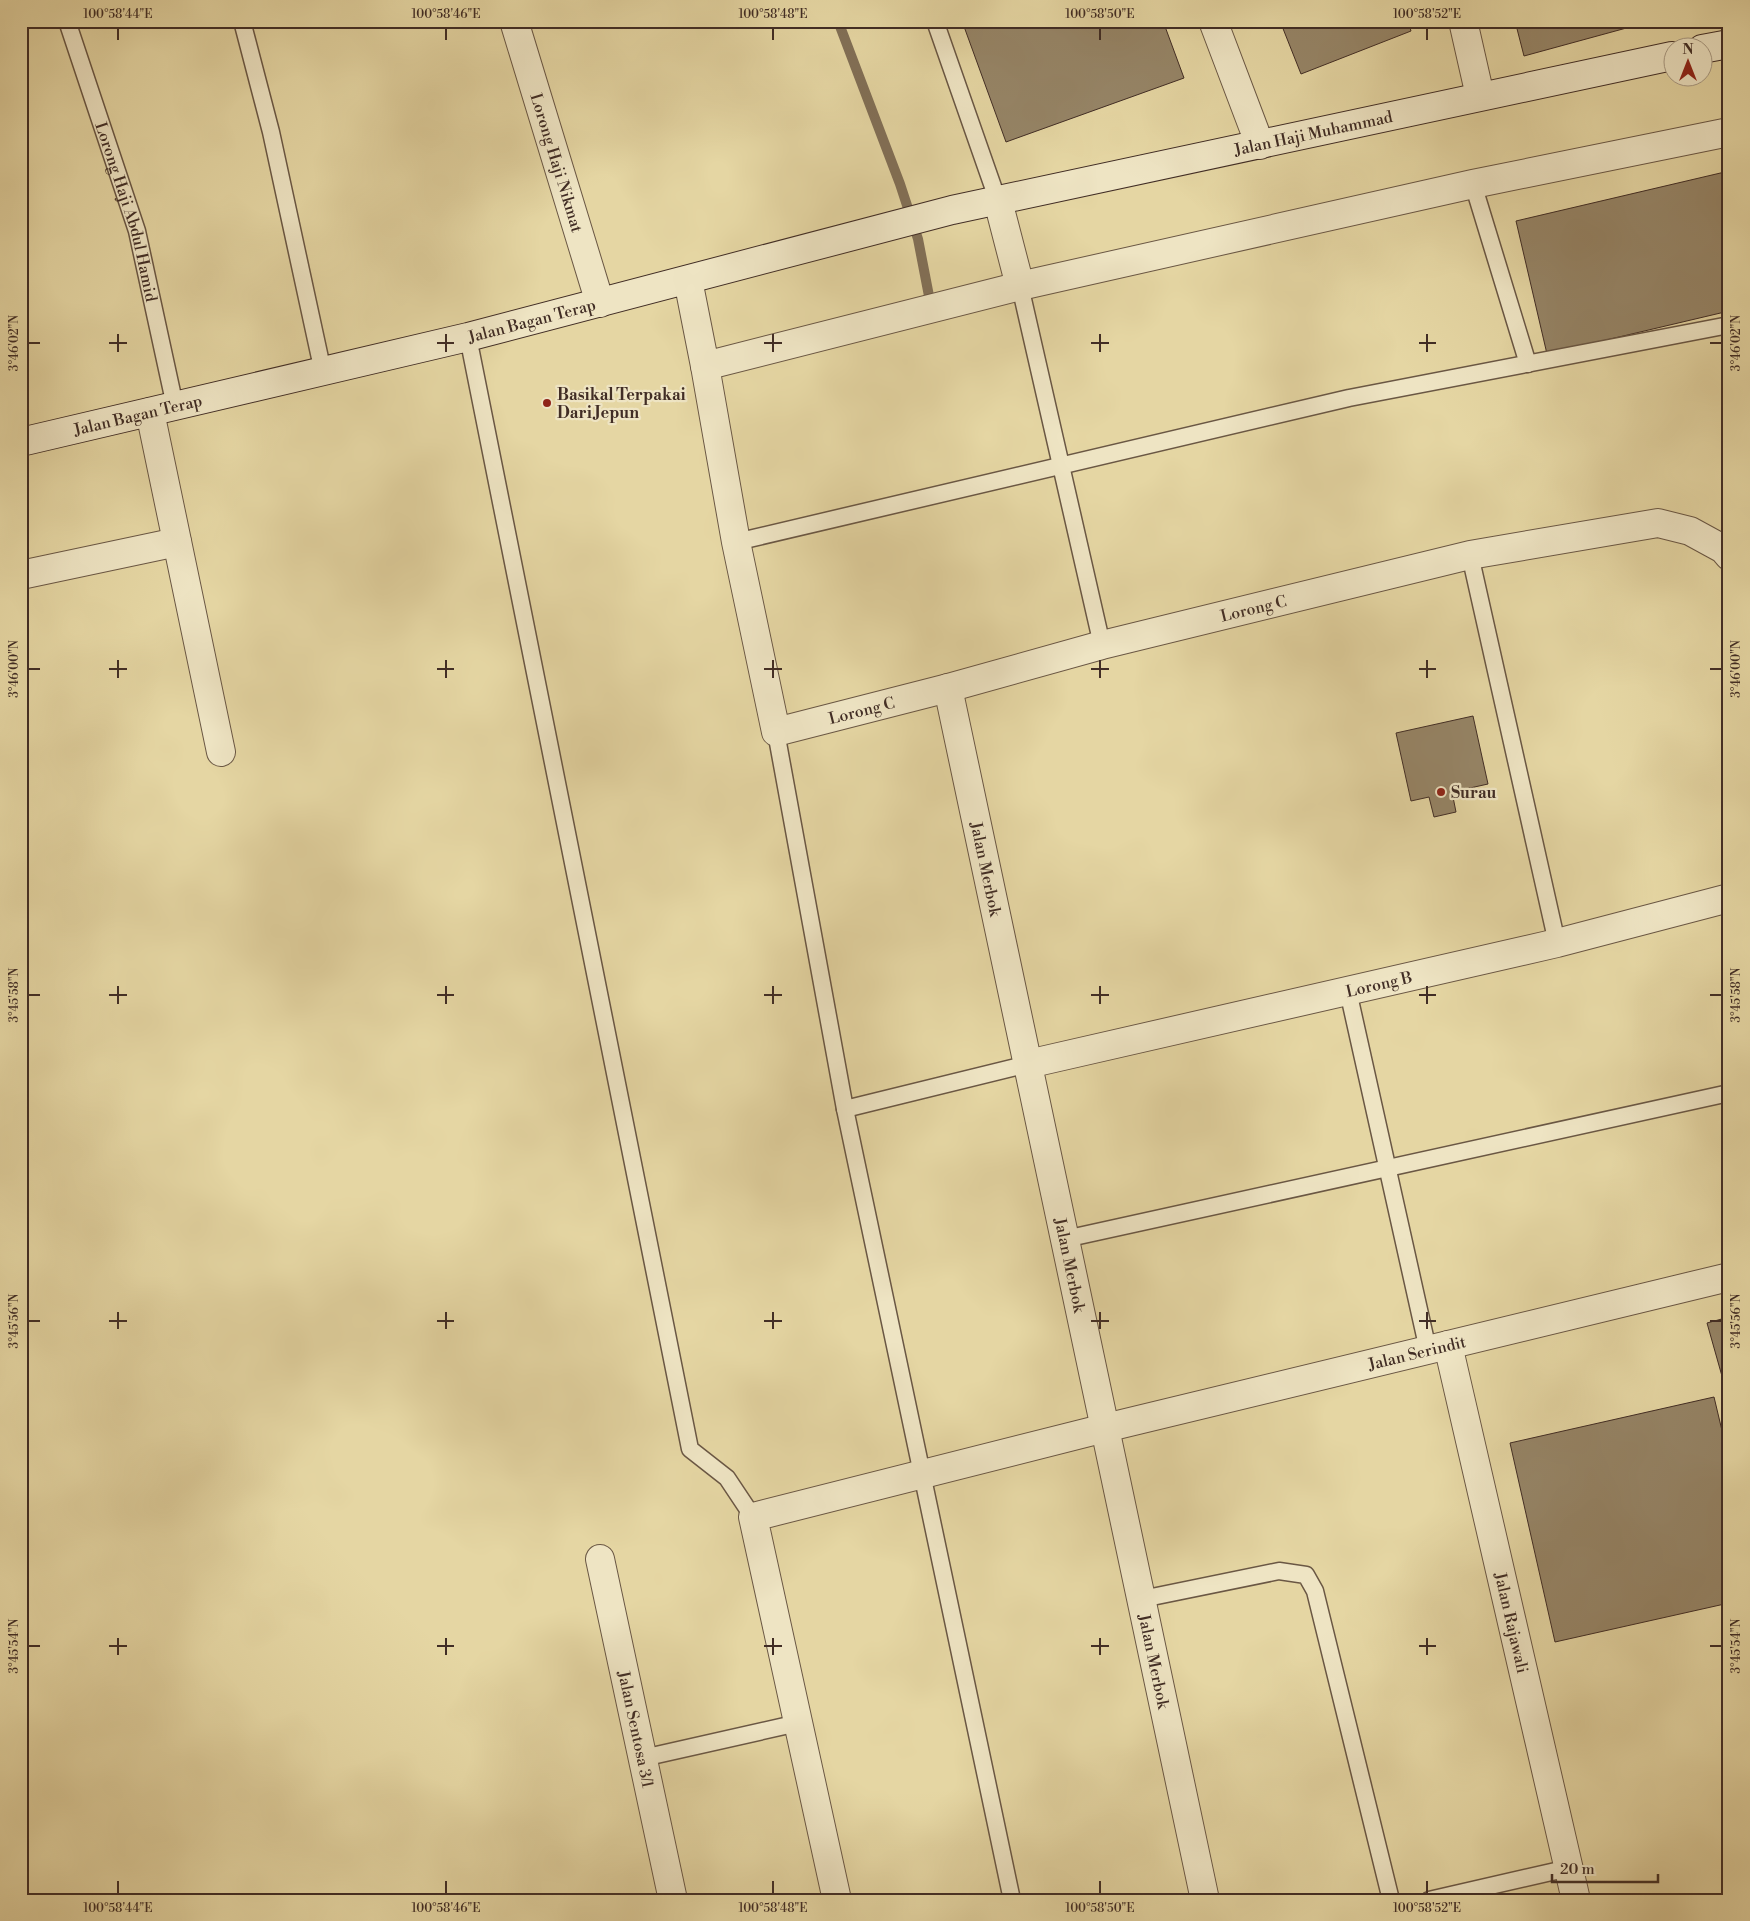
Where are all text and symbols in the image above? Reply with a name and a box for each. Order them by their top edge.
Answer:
text: 100°58'44"E [83,7,153,22]
text: 100°58'46"E [411,7,481,22]
text: 100°58'48"E [738,7,808,22]
text: 100°58'50"E [1065,7,1135,22]
text: 100°58'52"E [1393,7,1461,22]
north arrow [1662,38,1712,88]
text: N [1682,41,1694,59]
street label: Lorong Haji Nikmat [526,91,587,235]
street label: Jalan Haji Muhammad [1231,107,1395,161]
street label: Lorong Haji Abdul Hamid [90,119,161,304]
street label: Jalan Bagan Terap [465,295,598,348]
text: 3°46'02"N [7,315,22,371]
text: 3°46'02"N [1729,315,1744,371]
place label: Basikal Terpakai Dari Jepun [557,385,686,423]
street label: Jalan Bagan Terap [71,391,204,441]
marker: Basikal Terpakai Dari Jepun [541,397,553,409]
street label: Lorong C [1218,591,1289,627]
text: 3°46'00"N [7,640,22,698]
text: 3°46'00"N [1729,640,1744,698]
street label: Lorong C [826,693,897,729]
place label: Surau [1451,783,1497,803]
marker: Surau [1435,786,1447,798]
street label: Jalan Merbok [965,819,1005,920]
text: 3°45'58"N [7,967,22,1023]
street label: Lorong B [1344,967,1414,1002]
text: 3°45'58"N [1729,967,1744,1023]
street label: Jalan Merbok [1049,1215,1090,1316]
text: 3°45'56"N [7,1293,22,1348]
text: 3°45'56"N [1729,1293,1744,1348]
street label: Jalan Serindit [1365,1332,1468,1375]
street label: Jalan Rajawali [1490,1570,1532,1675]
street label: Jalan Merbok [1133,1611,1174,1712]
text: 3°45'54"N [7,1618,22,1674]
text: 3°45'54"N [1729,1618,1744,1674]
street label: Jalan Sentosa 3/1 [613,1668,658,1790]
scale bar [1552,1851,1659,1883]
text: 20 m [1560,1860,1595,1879]
text: 100°58'44"E [83,1901,153,1916]
text: 100°58'46"E [411,1901,481,1916]
text: 100°58'48"E [738,1901,808,1916]
text: 100°58'50"E [1065,1901,1135,1916]
text: 100°58'52"E [1393,1901,1461,1916]

